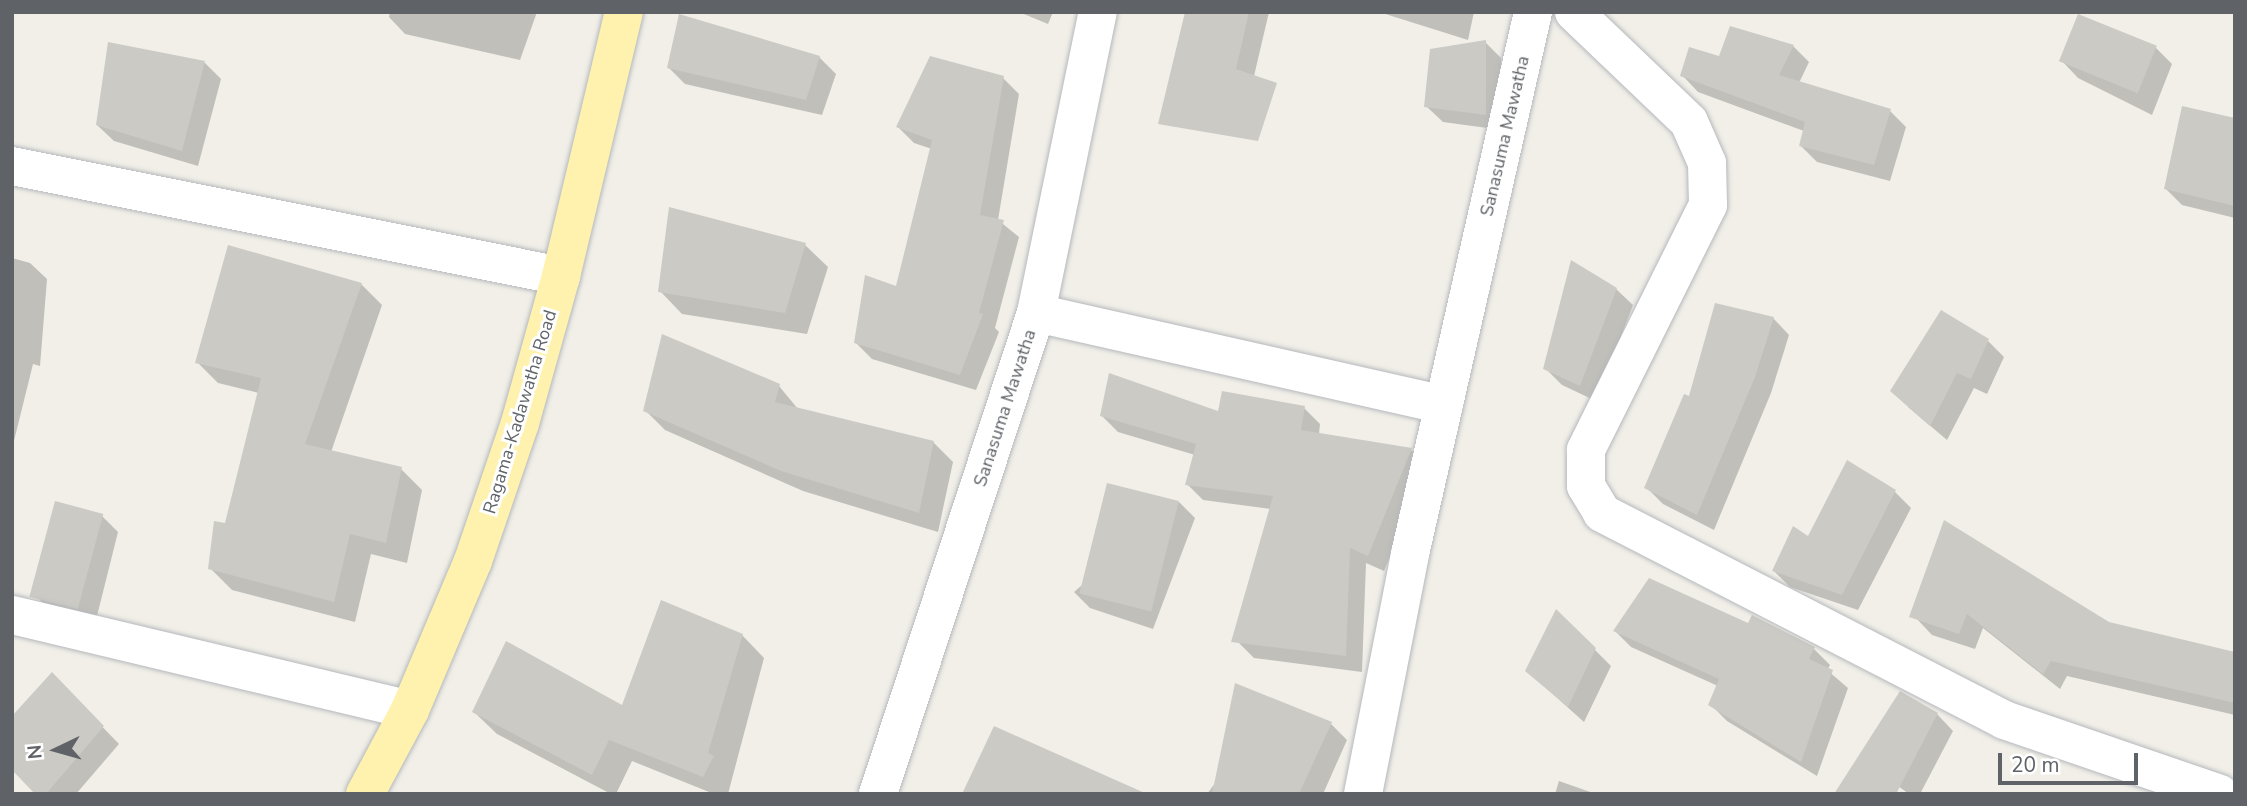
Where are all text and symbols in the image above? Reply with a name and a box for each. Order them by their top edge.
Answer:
street label: Sanasuma Mawatha [1476,54,1534,218]
street label: Ragama-Kadawatha Road [479,307,561,517]
street label: Sanasuma Mawatha [969,327,1041,489]
north arrow [21,715,91,785]
scale bar [2002,740,2142,784]
text: N [22,744,49,760]
text: 20 m [2011,751,2060,779]

